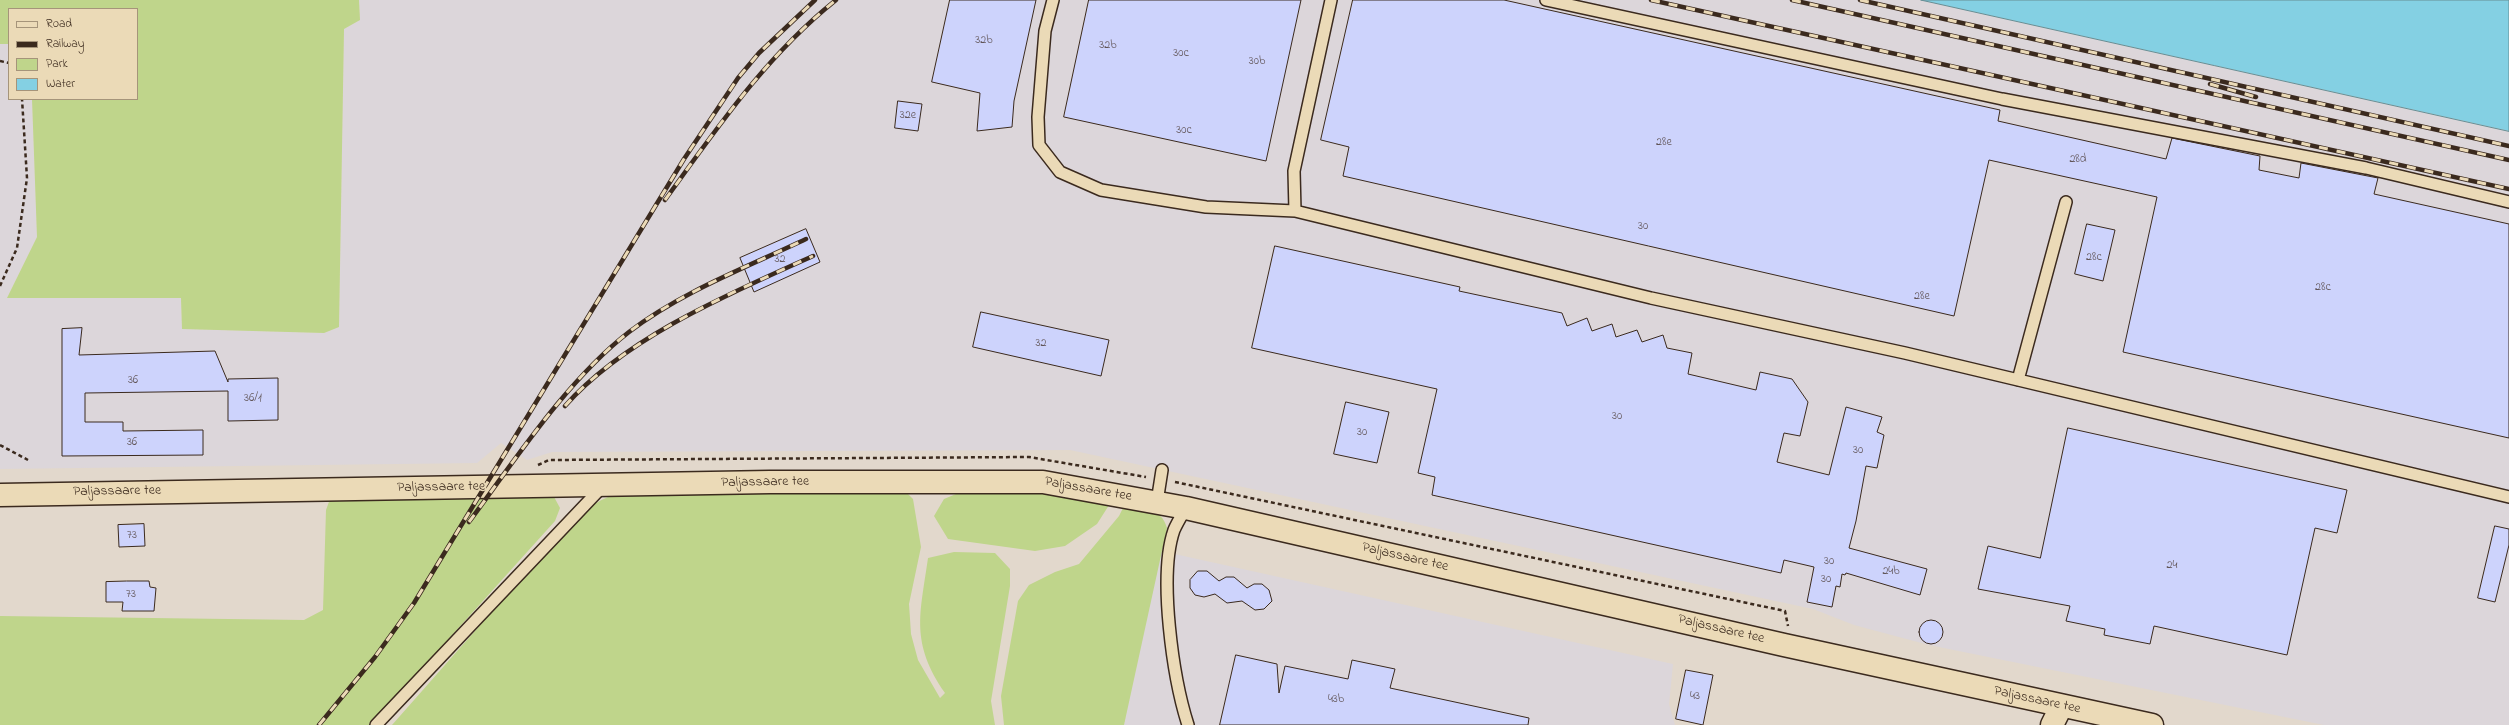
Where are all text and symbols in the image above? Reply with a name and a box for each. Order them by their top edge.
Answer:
legend [8,8,138,100]
text: Road [46,15,72,33]
house number: 32b [975,34,993,48]
text: Railway [46,35,84,53]
house number: 32b [1099,39,1117,53]
house number: 30c [1173,47,1189,61]
text: Park [46,55,68,73]
house number: 30b [1249,55,1265,69]
text: Water [46,75,75,93]
house number: 32e [900,109,916,123]
house number: 30c [1176,124,1192,138]
house number: 28e [1656,136,1672,150]
house number: 28d [2069,153,2087,167]
house number: 30 [1638,220,1648,234]
house number: 28c [2086,251,2102,265]
house number: 32 [775,253,785,267]
house number: 28c [2315,281,2331,295]
house number: 28e [1914,290,1930,304]
house number: 32 [1036,337,1046,351]
house number: 36 [128,374,138,388]
house number: 36/1 [244,392,262,406]
house number: 30 [1612,410,1622,424]
house number: 30 [1357,426,1367,440]
house number: 36 [127,436,137,450]
house number: 30 [1853,444,1863,458]
street label: Paljassaare tee [721,474,809,492]
street label: Paljassaare tee [1043,474,1133,506]
street label: Paljassaare tee [397,479,485,497]
street label: Paljassaare tee [73,483,161,501]
house number: 73 [127,529,137,543]
street label: Paljassaare tee [1360,540,1450,576]
house number: 30 [1824,555,1834,569]
house number: 24 [2167,559,2177,573]
house number: 24b [1882,565,1900,579]
house number: 30 [1821,573,1831,587]
house number: 73 [126,588,136,602]
street label: Paljassaare tee [1676,612,1766,648]
street label: Paljassaare tee [1992,684,2082,718]
house number: 43 [1690,690,1700,704]
house number: 43b [1328,693,1344,707]

